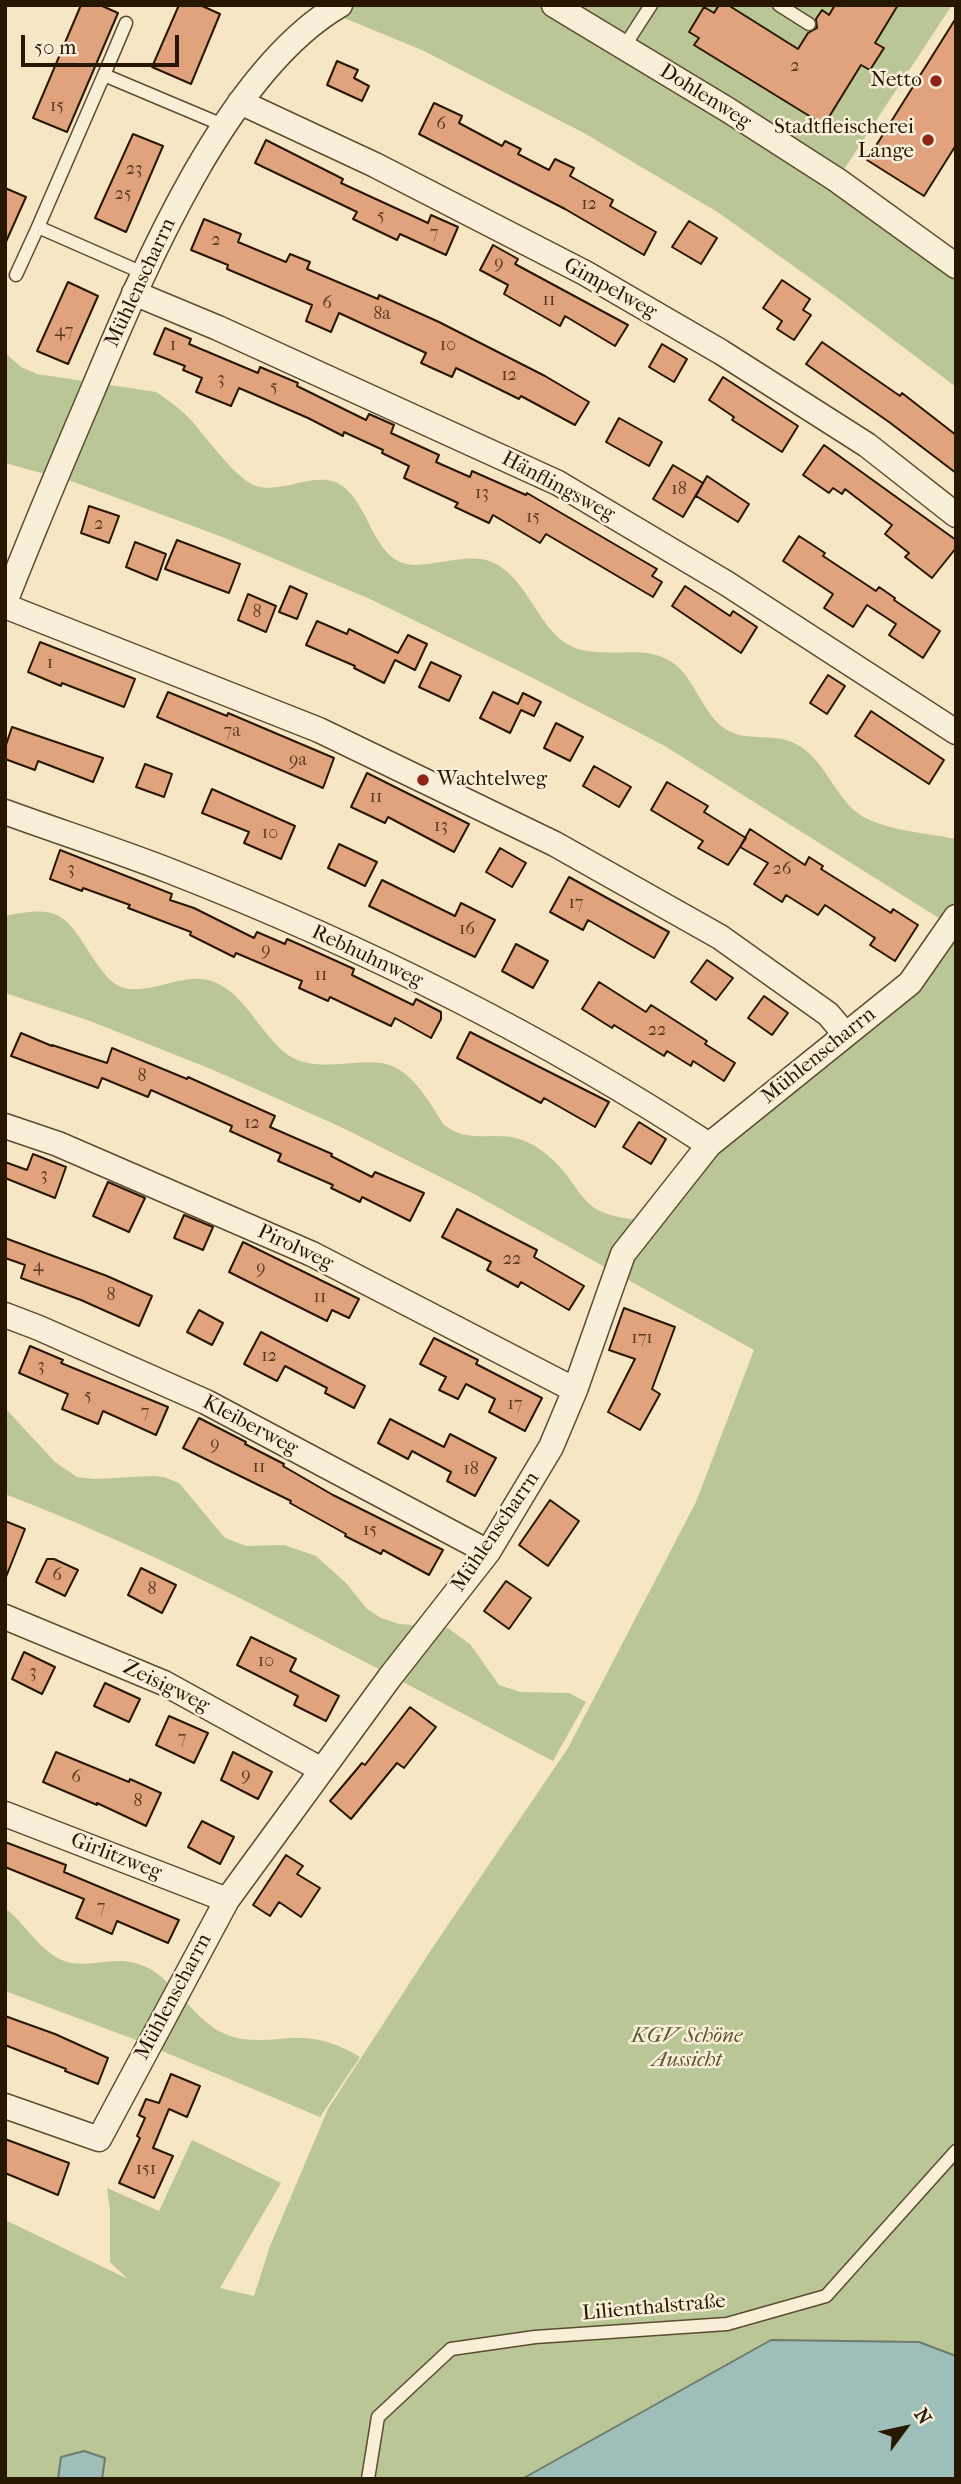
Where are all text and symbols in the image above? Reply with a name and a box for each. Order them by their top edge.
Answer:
scale bar [24,21,182,65]
text: 50 m [34,35,77,59]
house number: 2 [790,56,800,78]
street label: Dohlenweg [655,59,755,135]
place label: Netto [870,68,922,94]
marker: Netto [928,73,944,89]
house number: 15 [50,96,64,118]
house number: 6 [436,114,446,136]
place label: Stadtfleischerei Lange [774,115,914,165]
marker: Stadtfleischerei Lange [920,132,936,148]
house number: 23 [126,159,142,181]
house number: 25 [114,184,132,206]
house number: 12 [581,194,597,216]
house number: 5 [377,206,385,228]
street label: Mühlenscharrn [100,215,182,351]
house number: 7 [430,223,438,245]
house number: 2 [211,230,221,252]
house number: 9 [494,253,504,275]
street label: Gimpelweg [559,253,661,325]
house number: 11 [543,290,555,312]
house number: 6 [322,293,332,315]
house number: 8a [373,304,391,326]
house number: 47 [55,321,73,343]
house number: 1 [170,335,176,357]
house number: 10 [440,335,456,357]
house number: 12 [501,365,517,387]
house number: 3 [217,369,225,391]
house number: 5 [270,377,278,399]
street label: Hänflingsweg [497,447,619,527]
house number: 18 [671,479,687,501]
house number: 13 [475,483,489,505]
house number: 15 [526,507,540,529]
house number: 2 [94,514,104,536]
house number: 8 [252,602,262,624]
house number: 1 [47,653,53,675]
house number: 7a [223,721,241,743]
house number: 9a [289,750,307,772]
place label: Wachtelweg [437,767,547,793]
marker: Wachtelweg [415,772,431,788]
house number: 11 [370,787,382,809]
house number: 13 [434,816,448,838]
house number: 10 [262,823,278,845]
house number: 3 [67,859,75,881]
house number: 26 [772,859,792,881]
house number: 17 [568,893,584,915]
house number: 16 [459,919,475,941]
street label: Rebhuhnweg [307,920,427,994]
house number: 9 [261,940,271,962]
house number: 11 [315,965,327,987]
street label: Mühlenscharrn [757,1002,881,1110]
house number: 22 [648,1020,666,1042]
house number: 8 [137,1066,147,1088]
house number: 12 [244,1113,260,1135]
house number: 3 [40,1165,48,1187]
street label: Pirolweg [253,1220,337,1276]
house number: 22 [503,1249,521,1271]
house number: 4 [33,1256,43,1278]
house number: 9 [256,1258,266,1280]
house number: 8 [106,1285,116,1307]
house number: 11 [314,1287,326,1309]
house number: 171 [631,1328,653,1350]
house number: 12 [261,1346,277,1368]
house number: 3 [37,1356,45,1378]
house number: 5 [84,1386,92,1408]
street label: Kleiberweg [198,1390,302,1462]
house number: 17 [507,1394,523,1416]
house number: 7 [141,1402,149,1424]
house number: 9 [210,1434,220,1456]
house number: 11 [253,1457,265,1479]
house number: 18 [463,1459,479,1481]
street label: Mühlenscharrn [447,1467,545,1597]
house number: 15 [363,1520,377,1542]
house number: 6 [52,1565,62,1587]
house number: 8 [147,1579,157,1601]
house number: 10 [258,1651,274,1673]
street label: Zeisigweg [119,1655,213,1719]
house number: 3 [29,1662,37,1684]
house number: 7 [178,1728,186,1750]
house number: 9 [241,1765,251,1787]
house number: 6 [71,1767,81,1789]
house number: 8 [133,1791,143,1813]
street label: Girlitzweg [67,1828,165,1886]
house number: 7 [97,1897,105,1919]
street label: Mühlenscharrn [130,1930,218,2064]
park label: KGV Schöne Aussicht [632,2024,742,2074]
house number: 151 [136,2159,156,2181]
street label: Lilienthalstraße [581,2289,727,2327]
north arrow [870,2393,940,2463]
text: N [909,2405,936,2429]

